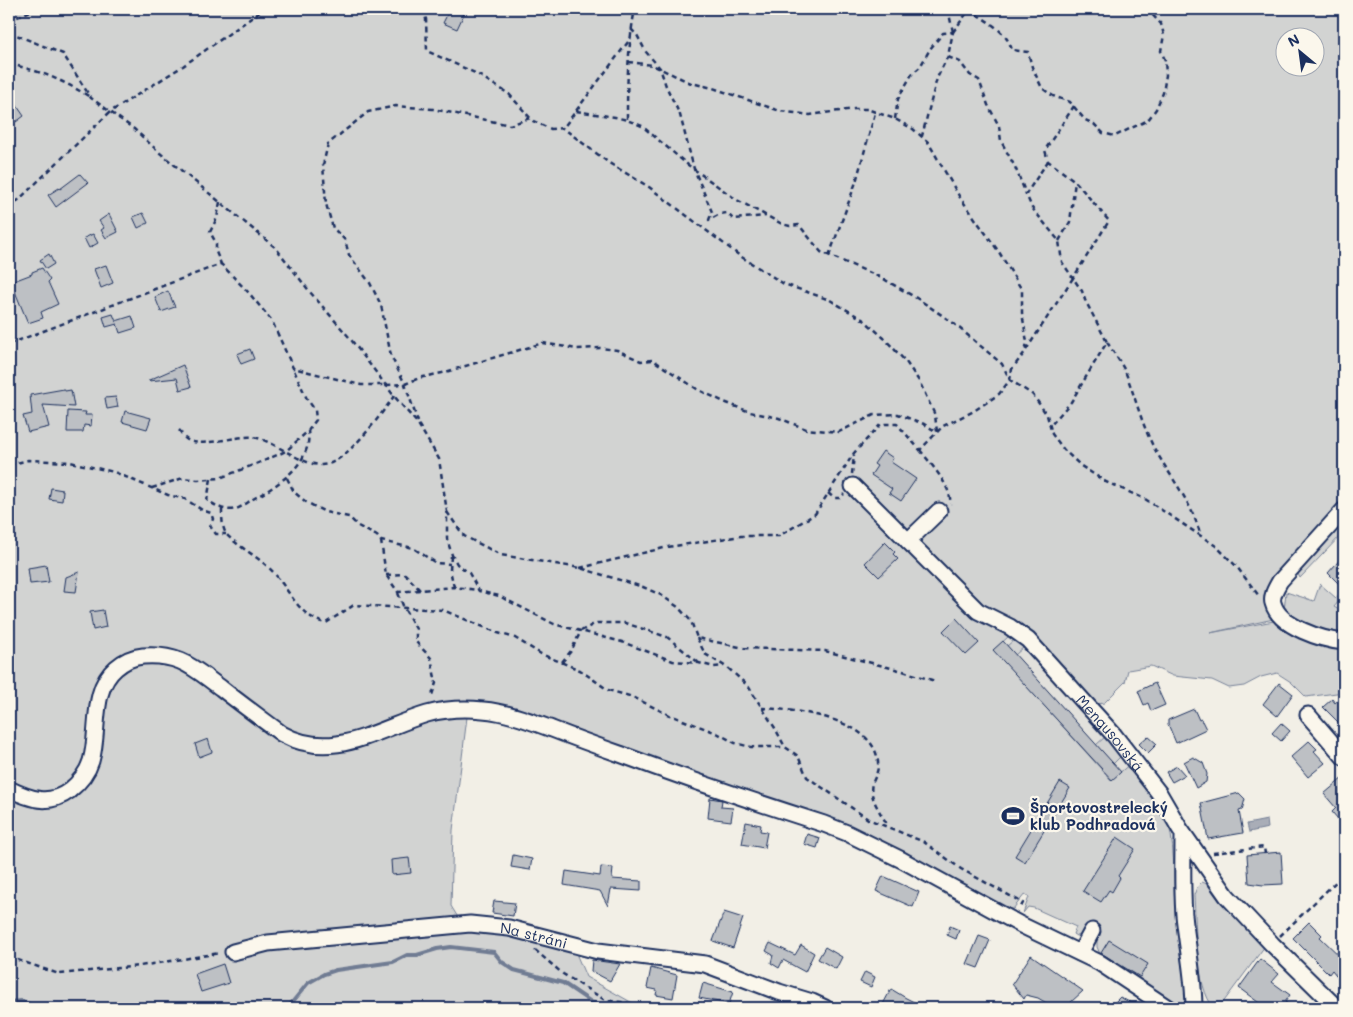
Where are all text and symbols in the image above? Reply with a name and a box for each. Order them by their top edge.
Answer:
north arrow [1276,28,1326,78]
text: N [1284,29,1303,51]
street label: Mengusovská [1072,690,1149,776]
place label: Športovostrelecký klub Podhradová [1030,797,1168,834]
sports icon: Športovostrelecký klub Podhradová [1000,803,1026,829]
street label: Na stráni [499,917,570,953]

